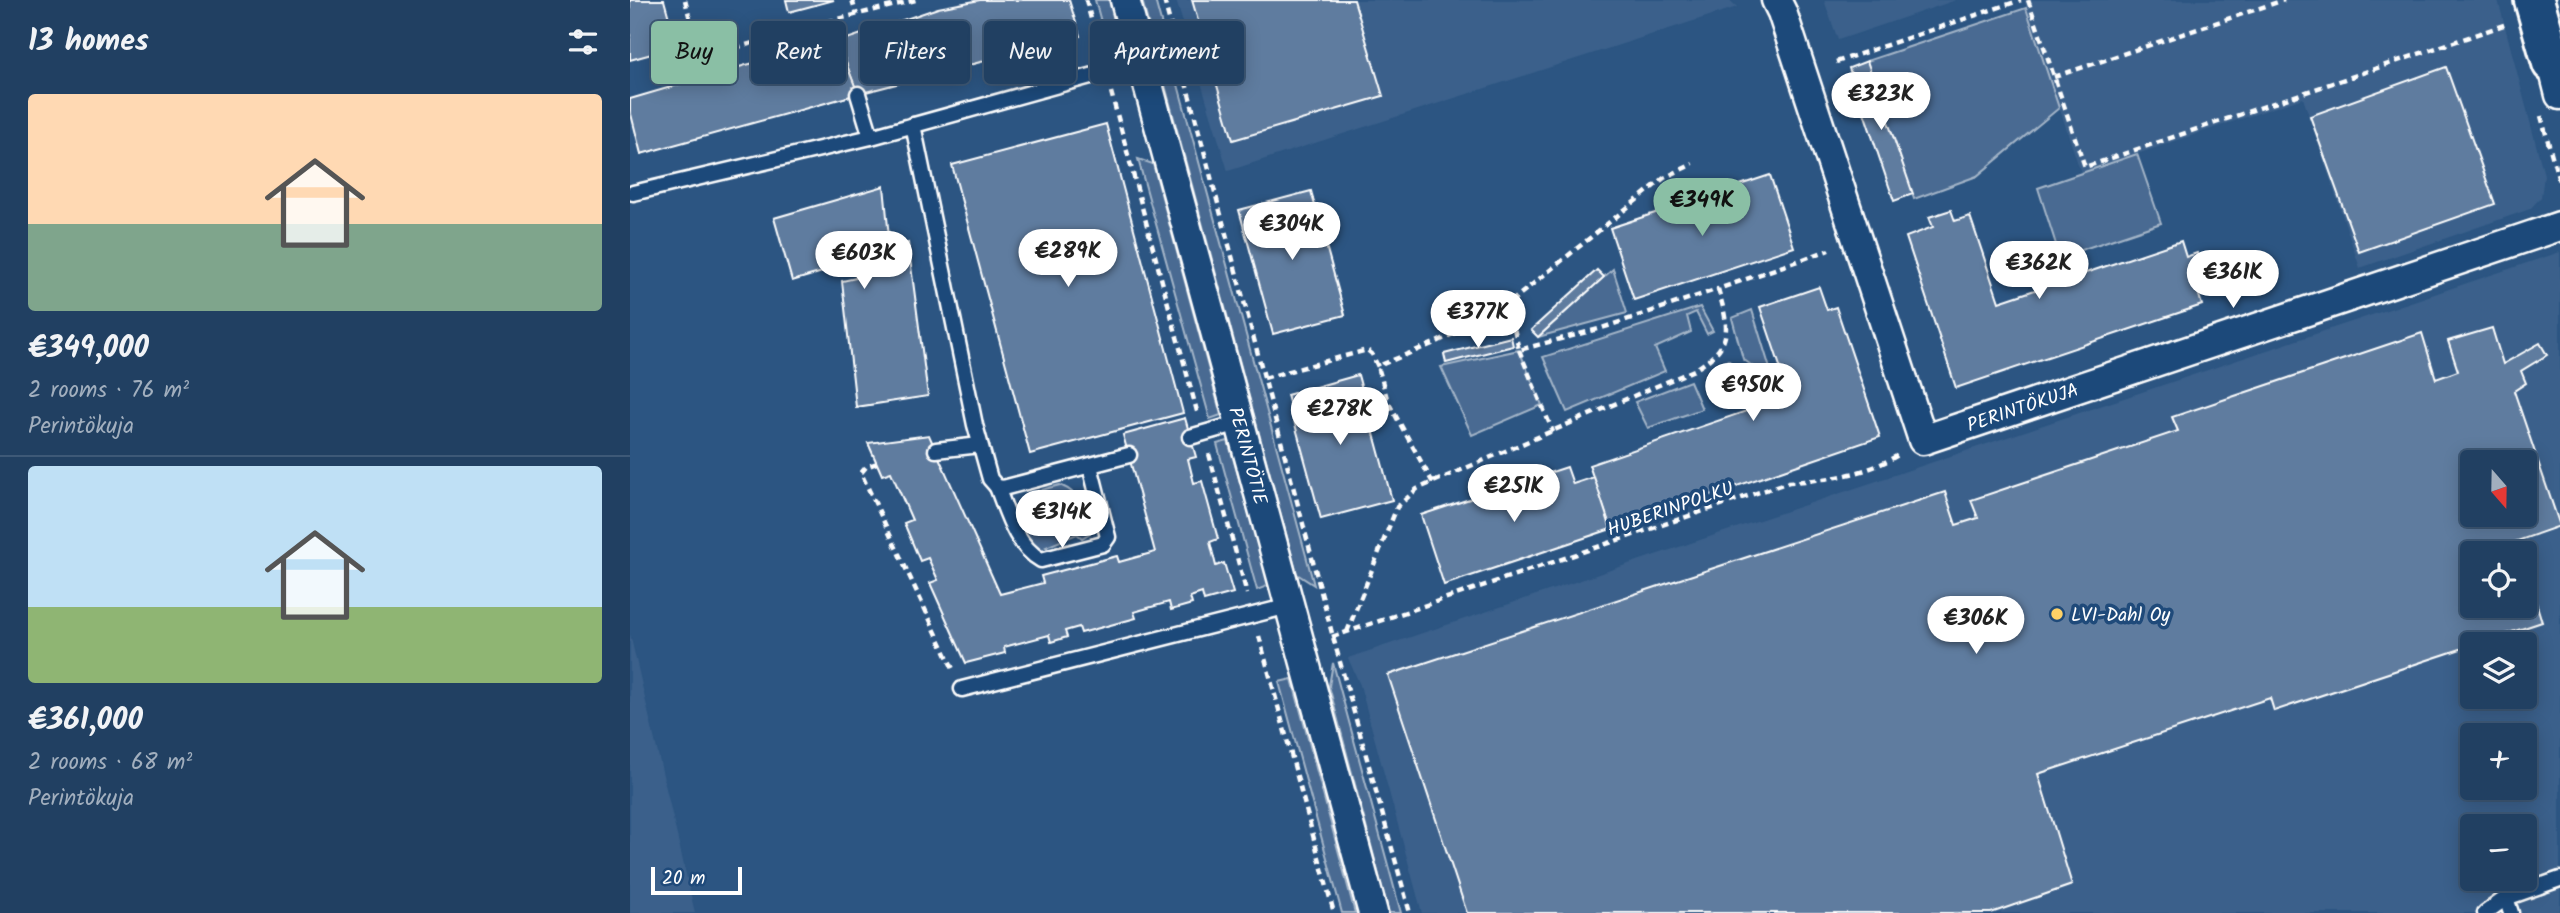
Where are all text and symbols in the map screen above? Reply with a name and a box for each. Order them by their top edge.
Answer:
text: 13 homes [28,18,149,66]
chip: Buy [651,21,737,84]
chip: Rent [751,21,846,84]
chip: Filters [860,21,970,84]
chip: New [984,21,1076,84]
chip: Apartment [1090,21,1244,84]
icon: filters [564,23,602,61]
pin: €323K [1832,72,1930,132]
text: €323K [1848,77,1915,113]
icon: home [252,140,378,266]
pin: €349K [1653,178,1751,238]
text: €349K [1669,183,1735,219]
pin: €304K [1243,202,1341,262]
text: €304K [1259,207,1325,243]
pin: €289K [1019,230,1117,289]
pin: €603K [815,232,913,291]
text: €289K [1034,234,1102,270]
text: €603K [831,236,897,272]
pin: €362K [1990,242,2088,301]
text: €362K [2006,246,2072,282]
pin: €361K [2184,250,2282,310]
text: €361K [2203,255,2263,291]
pin: €377K [1429,290,1527,350]
text: €377K [1447,295,1509,331]
text: €349,000 [28,325,149,373]
pin: €950K [1704,364,1802,423]
text: €950K [1721,368,1785,404]
text: 2 rooms · 76 m² [28,373,189,409]
street label: PERINTÖKUJA [1963,376,2083,441]
pin: €278K [1291,388,1389,447]
text: €278K [1307,392,1373,428]
street label: PERINTÖTIE [1219,404,1275,509]
text: Perintökuja [28,409,134,445]
north arrow [2460,450,2538,527]
map controls [2460,450,2537,891]
pin: €251K [1465,464,1563,524]
text: €251K [1484,469,1544,505]
street label: HUBERINPOLKU [1603,474,1738,546]
pin: €314K [1013,490,1111,550]
text: €314K [1032,495,1092,531]
icon: home [252,512,378,638]
button: locate [2460,541,2537,618]
pin: €306K [1927,596,2025,656]
text: €306K [1943,601,2009,637]
place label: LVI-Dahl Oy [2071,601,2171,631]
marker: LVI-Dahl Oy [2049,606,2065,622]
button: layers [2460,632,2537,709]
text: €361,000 [28,697,143,745]
button: + [2460,723,2537,800]
text: 2 rooms · 68 m² [28,745,192,781]
text: Perintökuja [28,781,134,817]
button: − [2460,814,2537,891]
scale bar [651,864,742,896]
text: 20 m [662,864,705,894]

